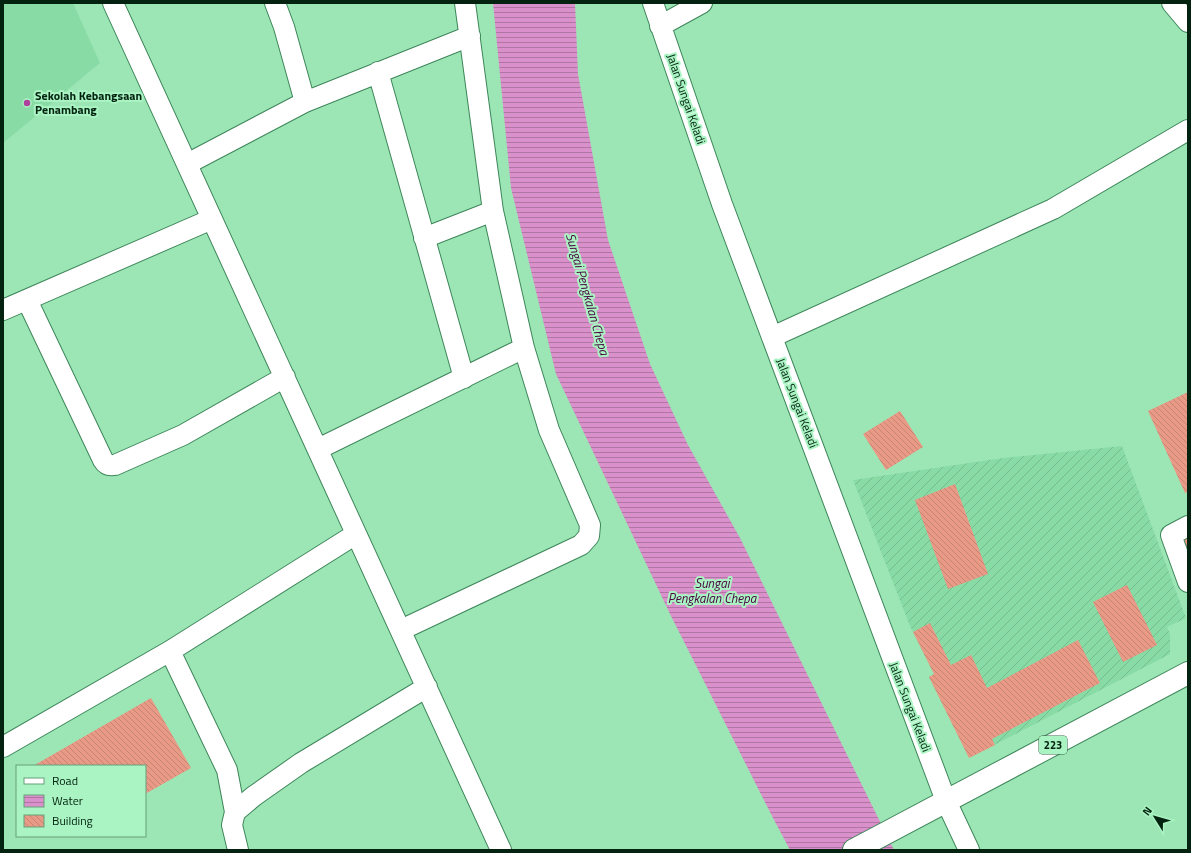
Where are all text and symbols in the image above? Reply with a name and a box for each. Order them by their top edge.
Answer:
street label: Jalan Sungai Keladi [662,51,711,147]
place label: Sekolah Kebangsaan Penambang [35,86,142,119]
marker: Sekolah Kebangsaan Penambang [22,98,32,108]
water label: Sungai Pengkalan Chepa [561,231,615,359]
street label: Jalan Sungai Keladi [772,355,823,450]
water label: Sungai Pengkalan Chepa [668,573,758,608]
street label: Jalan Sungai Keladi [885,659,936,754]
road number: 223 [1039,736,1067,754]
legend [16,765,146,837]
text: Road [52,771,78,790]
text: Water [52,791,83,810]
north arrow [1135,797,1175,837]
text: N [1138,803,1156,819]
text: Building [52,811,93,830]

